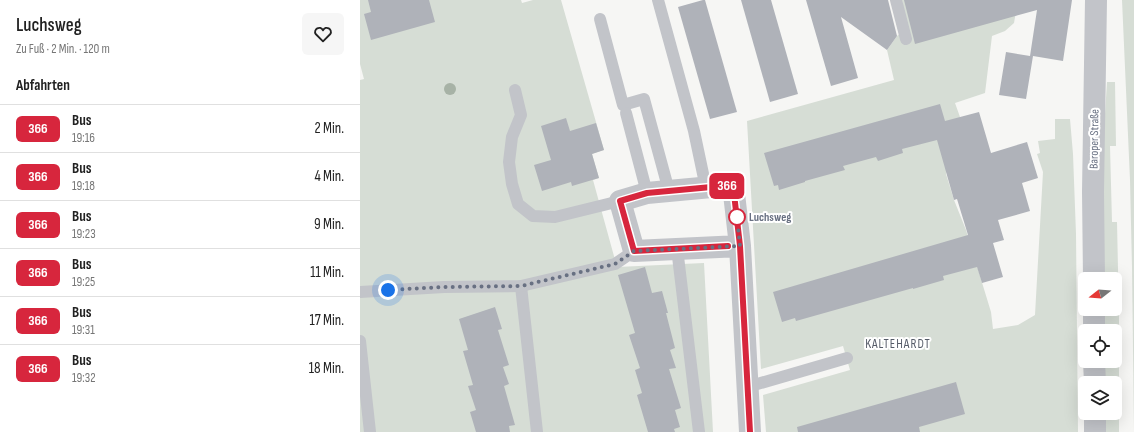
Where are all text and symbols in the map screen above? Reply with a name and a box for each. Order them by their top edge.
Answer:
button: heart [302,13,344,55]
text: Luchsweg [16,14,81,37]
text: Zu Fuß · 2 Min. · 120 m [16,41,110,57]
text: Abfahrten [16,76,70,95]
street label: Baroper Straße [1086,109,1103,169]
text: Bus [72,111,91,130]
text: 2 Min. [314,119,344,138]
text: 366 [28,120,48,137]
text: 19:16 [72,130,95,146]
text: Bus [72,159,91,178]
text: 4 Min. [314,167,344,186]
text: 366 [28,168,48,185]
line badge: 366 [704,173,750,199]
text: 366 [717,177,737,194]
text: 19:18 [72,178,95,194]
text: Bus [72,207,91,226]
marker: Luchsweg [728,208,746,226]
place label: Luchsweg [749,210,791,225]
text: 9 Min. [314,215,344,234]
text: 366 [28,216,48,233]
text: 19:23 [72,226,96,242]
text: Bus [72,255,91,274]
text: 11 Min. [310,263,344,282]
text: 366 [28,264,48,281]
north arrow [1078,272,1122,316]
map controls [1078,272,1122,420]
text: 19:25 [72,274,95,290]
your location [378,280,398,300]
text: Bus [72,303,91,322]
text: 17 Min. [309,311,344,330]
text: 366 [28,312,48,329]
text: 19:31 [72,322,95,338]
button: locate [1078,324,1122,368]
district label: KALTEHARDT [865,336,931,352]
text: Bus [72,351,91,370]
text: 18 Min. [309,359,344,378]
text: 366 [28,360,48,377]
text: 19:32 [72,370,96,386]
button: layers [1078,376,1122,420]

